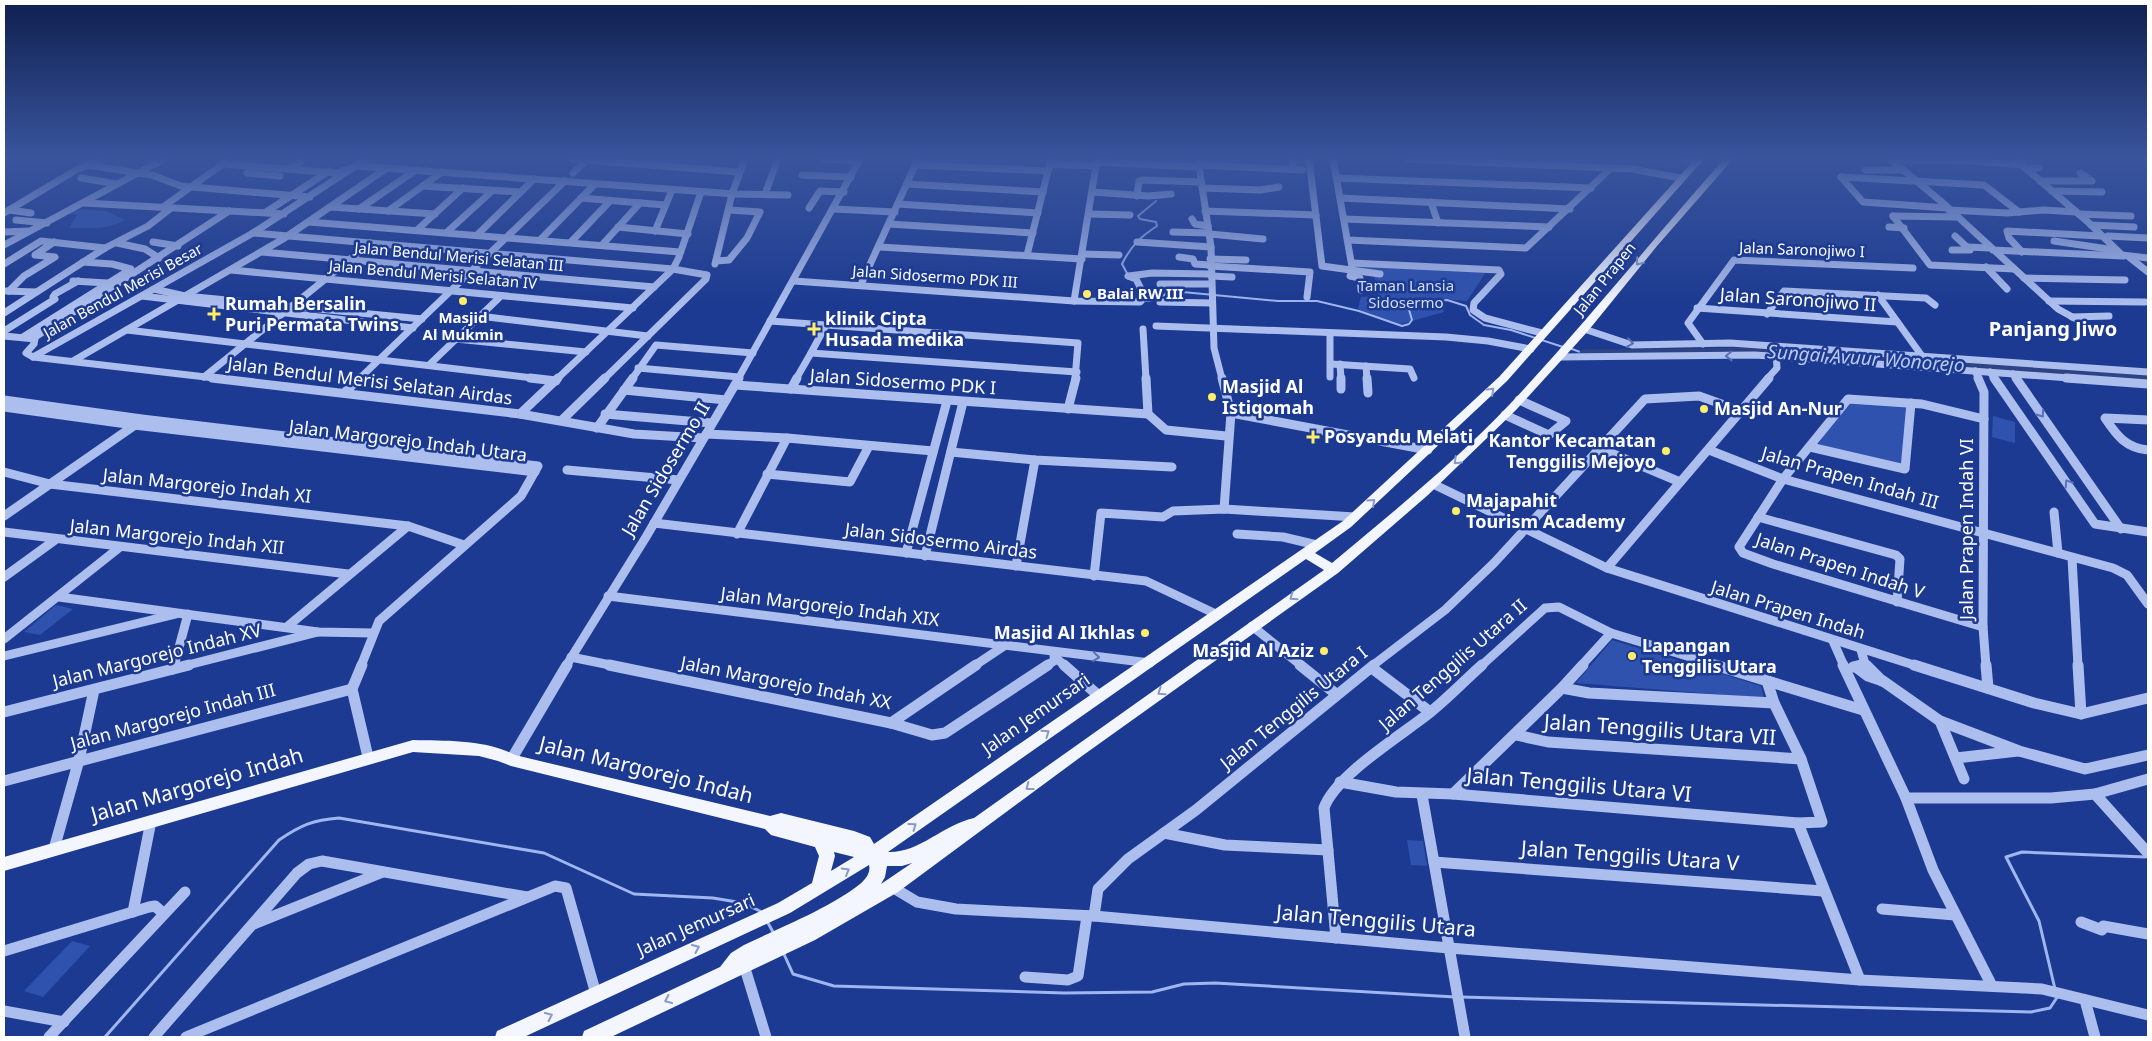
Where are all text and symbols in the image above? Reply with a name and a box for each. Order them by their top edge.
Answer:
street label: Jalan Bendul Merisi Selatan III [352,237,565,275]
street label: Jalan Saronojiwo I [1737,237,1865,261]
street label: Jalan Bendul Merisi Besar [38,238,206,343]
street label: Jalan Prapen [1567,238,1640,321]
street label: Jalan Bendul Merisi Selatan IV [326,255,538,293]
one-way arrow [1637,256,1645,265]
street label: Jalan Sidosermo PDK III [850,260,1018,292]
park label: Taman Lansia Sidosermo [1358,275,1454,312]
street label: Jalan Saronojiwo II [1717,281,1877,316]
place label: Balai RW III [1097,283,1184,303]
marker: Balai RW III [1081,288,1093,300]
place label: Rumah Bersalin Puri Permata Twins [225,291,399,336]
marker: Masjid Al Mukmin [457,295,469,307]
place label: klinik Cipta Husada medika [825,306,964,351]
marker: Rumah Bersalin Puri Permata Twins [207,307,221,321]
place label: Masjid Al Mukmin [423,307,503,344]
district label: Panjang Jiwo [1989,315,2117,342]
marker: klinik Cipta Husada medika [807,322,821,336]
one-way arrow [1626,338,1634,348]
water label: Sungai Avuur Wonorejo [1766,338,1966,378]
street label: Jalan Bendul Merisi Selatan Airdas [224,350,514,409]
one-way arrow [1724,351,1732,361]
street label: Jalan Sidosermo PDK I [807,362,997,399]
place label: Masjid Al Istiqomah [1222,374,1314,419]
one-way arrow [1485,388,1494,397]
marker: Masjid Al Istiqomah [1206,391,1218,403]
place label: Masjid An-Nur [1714,396,1842,420]
street label: Jalan Sidosermo II [614,397,715,542]
marker: Masjid An-Nur [1698,403,1710,415]
one-way arrow [2035,408,2044,417]
street label: Jalan Margorejo Indah Utara [286,413,529,467]
place label: Posyandu Melati [1324,424,1473,448]
place label: Kantor Kecamatan Tenggilis Mejoyo [1488,428,1656,473]
marker: Posyandu Melati [1306,430,1320,444]
street label: Jalan Prapen Indah VI [1954,438,1978,622]
street label: Jalan Prapen Indah III [1757,440,1942,514]
marker: Kantor Kecamatan Tenggilis Mejoyo [1660,445,1672,457]
one-way arrow [1453,455,1462,464]
street label: Jalan Margorejo Indah XI [100,462,313,508]
one-way arrow [2065,480,2074,489]
place label: Majapahit Tourism Academy [1466,488,1626,533]
one-way arrow [1367,498,1376,507]
marker: Majapahit Tourism Academy [1450,505,1462,517]
street label: Jalan Margorejo Indah XII [67,513,286,559]
street label: Jalan Sidosermo Airdas [842,516,1039,564]
street label: Jalan Prapen Indah V [1751,526,1928,604]
street label: Jalan Prapen Indah [1706,574,1868,644]
street label: Jalan Margorejo Indah XIX [717,580,941,631]
one-way arrow [1289,591,1298,600]
street label: Jalan Tenggilis Utara II [1372,593,1531,737]
street label: Jalan Margorejo Indah XV [48,617,264,693]
place label: Masjid Al Ikhlas [994,620,1135,644]
marker: Masjid Al Ikhlas [1139,627,1151,639]
place label: Lapangan Tenggilis Utara [1642,633,1777,678]
place label: Masjid Al Aziz [1192,638,1314,662]
street label: Jalan Tenggilis Utara I [1213,640,1372,775]
marker: Masjid Al Aziz [1318,645,1330,657]
street label: Jalan Margorejo Indah XX [677,649,894,714]
marker: Lapangan Tenggilis Utara [1626,650,1638,662]
one-way arrow [1093,651,1101,662]
street label: Jalan Jemursari [975,667,1094,761]
street label: Jalan Margorejo Indah III [66,677,278,755]
one-way arrow [1157,686,1167,695]
street label: Jalan Tenggilis Utara VII [1541,707,1777,751]
street label: Jalan Margorejo Indah [534,728,756,809]
one-way arrow [1040,730,1050,739]
street label: Jalan Margorejo Indah [85,740,306,828]
street label: Jalan Tenggilis Utara VI [1463,760,1693,808]
one-way arrow [1025,781,1035,790]
one-way arrow [907,824,916,832]
street label: Jalan Tenggilis Utara V [1518,833,1740,877]
one-way arrow [841,867,850,877]
street label: Jalan Jemursari [631,887,758,962]
street label: Jalan Tenggilis Utara [1273,897,1477,943]
one-way arrow [691,944,700,955]
one-way arrow [664,994,673,1005]
one-way arrow [543,1013,552,1023]

